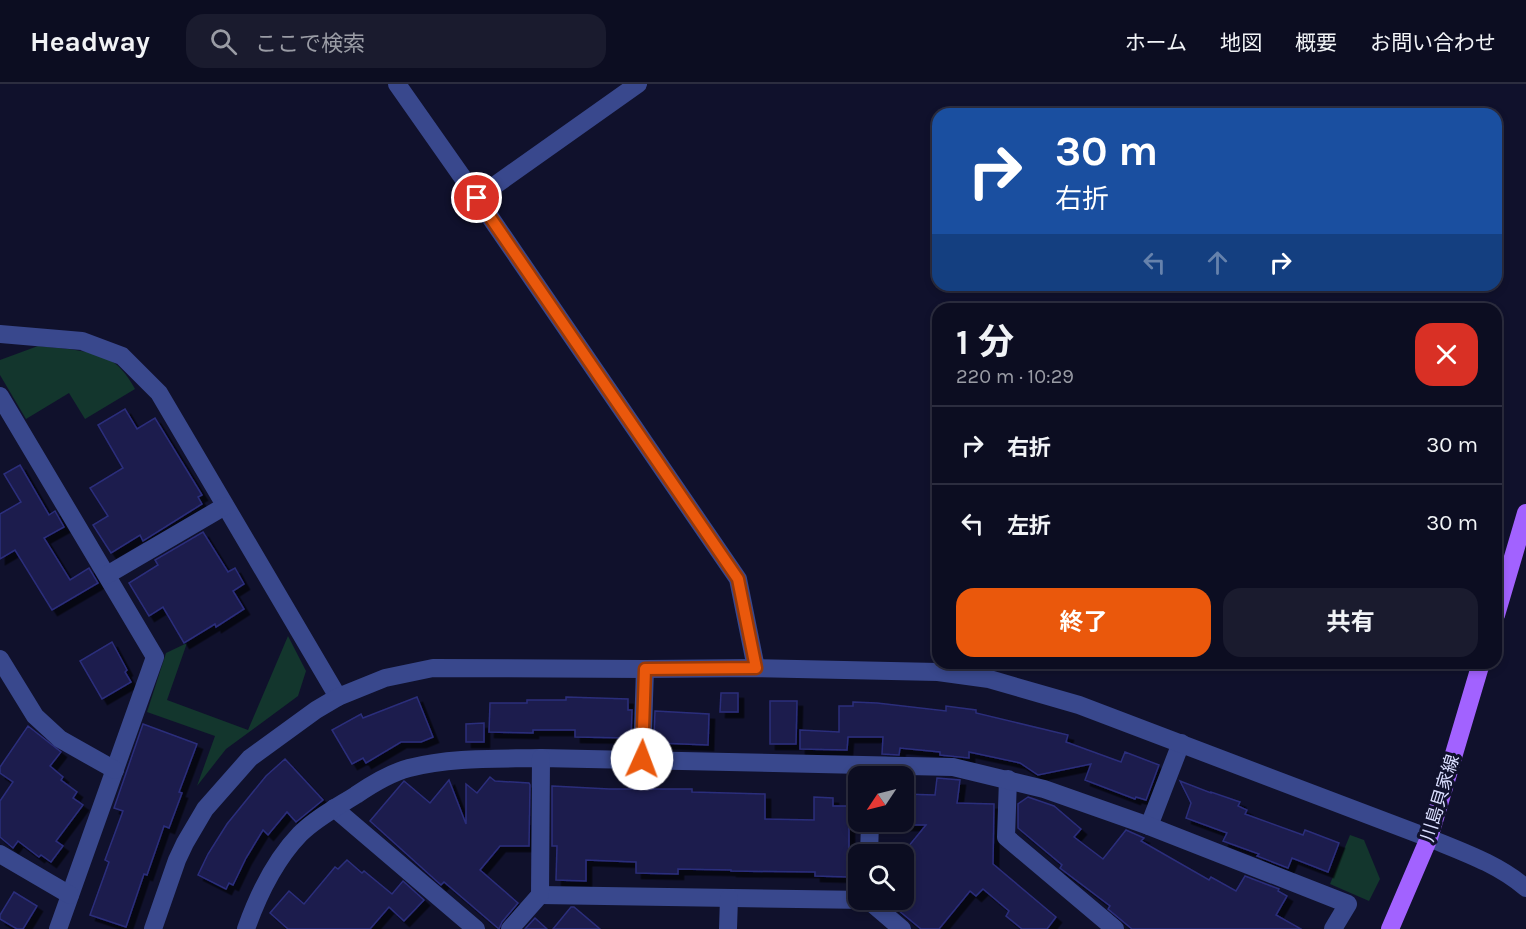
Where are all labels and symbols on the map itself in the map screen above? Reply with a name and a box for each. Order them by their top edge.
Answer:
pin [451,172,502,223]
position arrow [610,727,674,791]
street label: 川島貝家線 [1416,752,1464,844]
north arrow [848,766,914,832]

